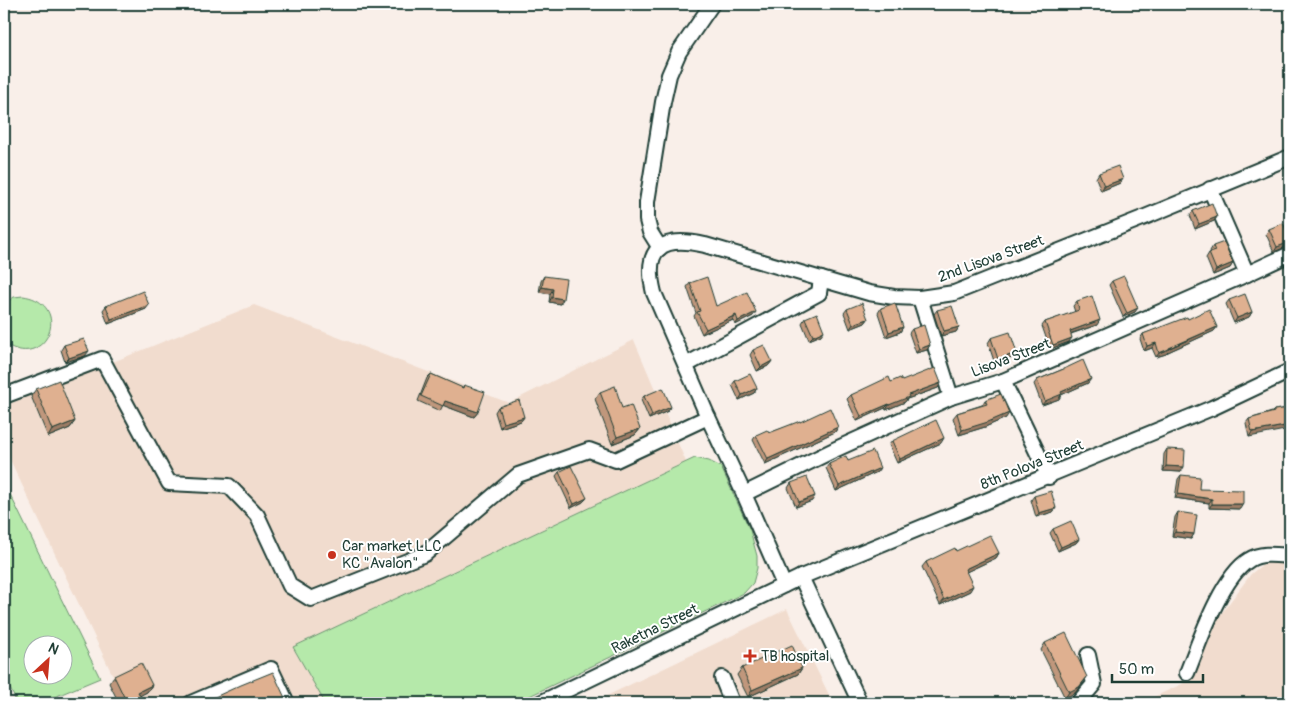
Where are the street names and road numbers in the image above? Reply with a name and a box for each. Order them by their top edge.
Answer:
street label: 2nd Lisova Street [936,231,1047,287]
street label: Lisova Street [969,334,1054,382]
street label: 8th Polova Street [978,435,1087,494]
street label: Raketna Street [608,599,703,658]

